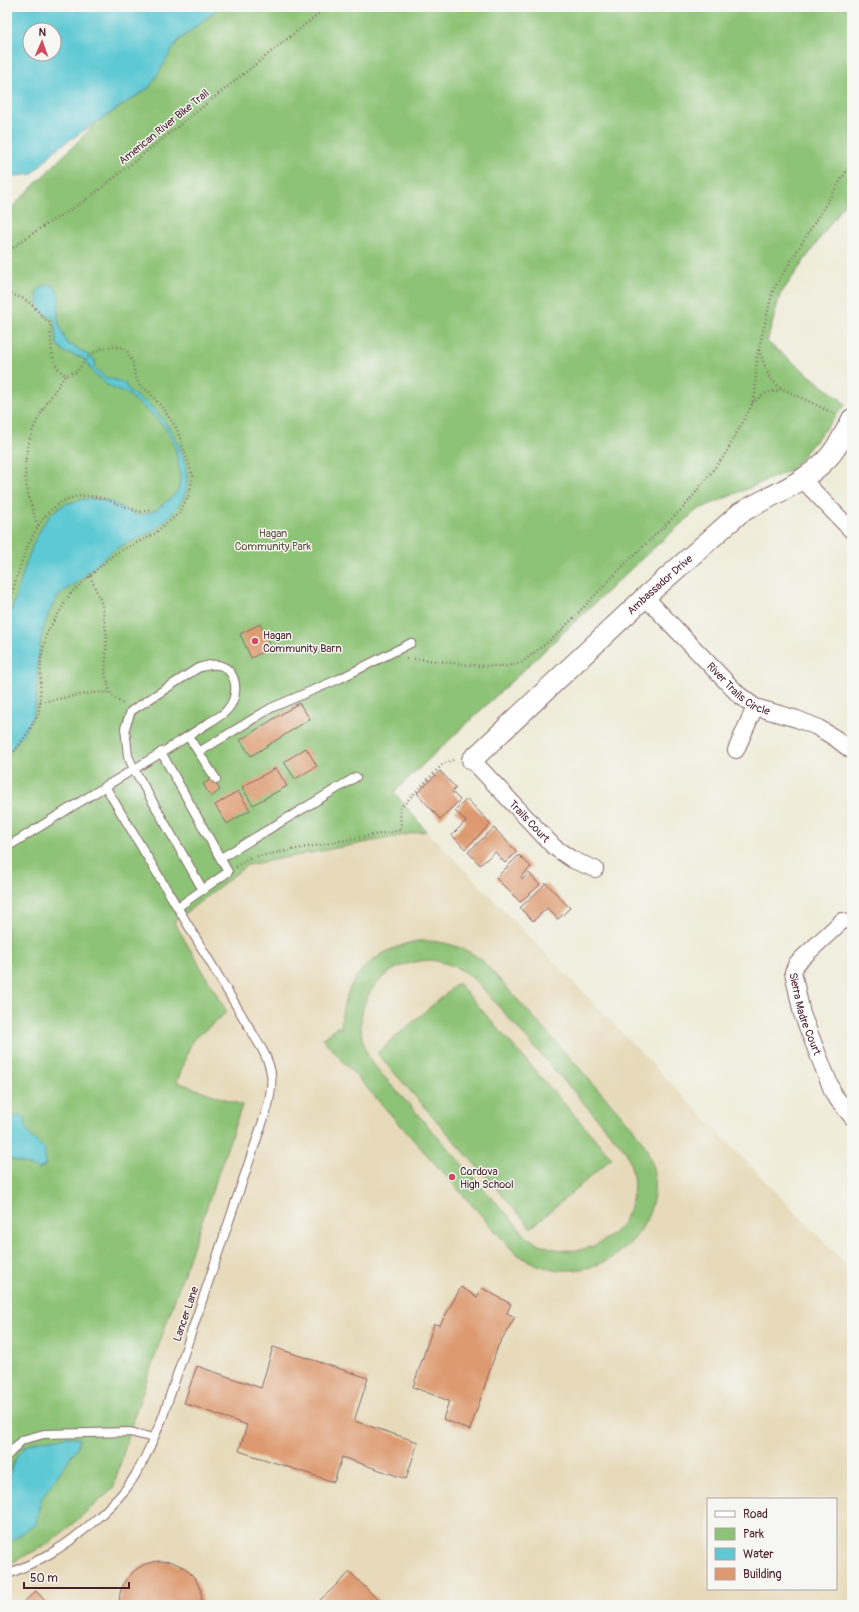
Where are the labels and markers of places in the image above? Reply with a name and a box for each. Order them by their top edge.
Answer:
place label: Hagan Community Barn [263,629,342,655]
marker: Hagan Community Barn [250,636,260,646]
place label: Cordova High School [460,1165,514,1191]
marker: Cordova High School [447,1172,457,1182]

